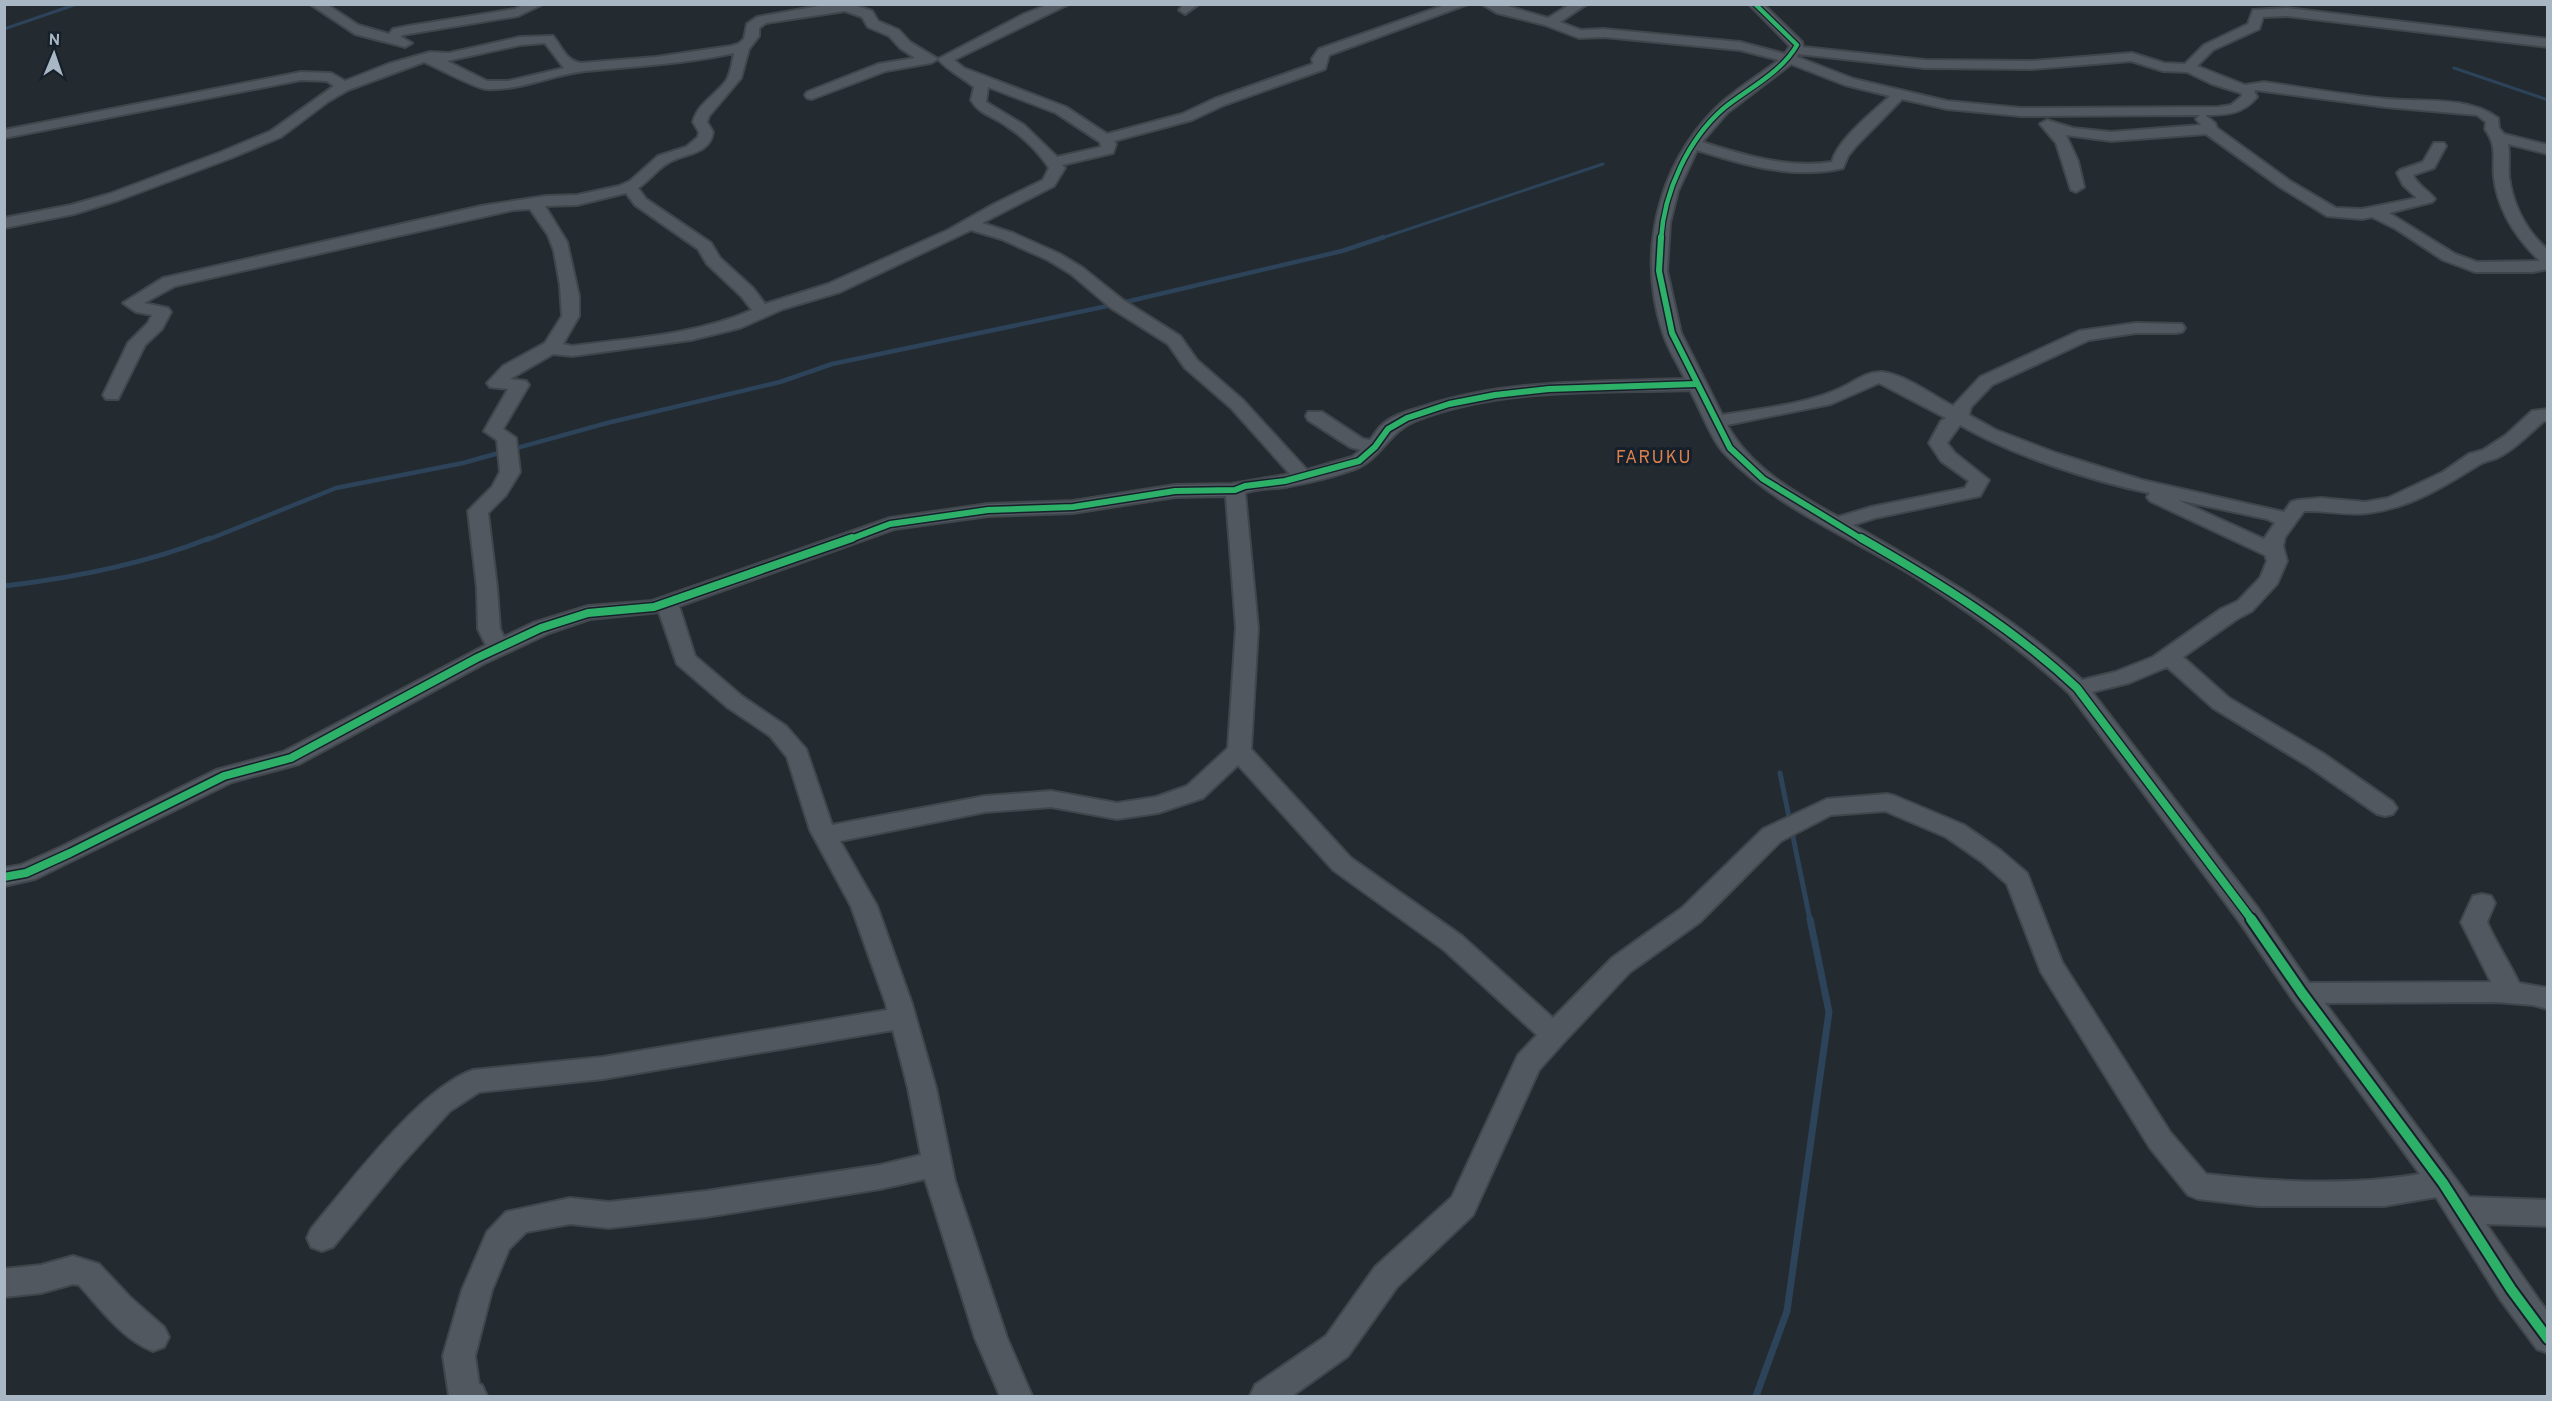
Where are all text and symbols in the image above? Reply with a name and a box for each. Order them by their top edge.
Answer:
north arrow [24,24,84,84]
text: N [48,31,61,51]
district label: FARUKU [1616,447,1692,470]

